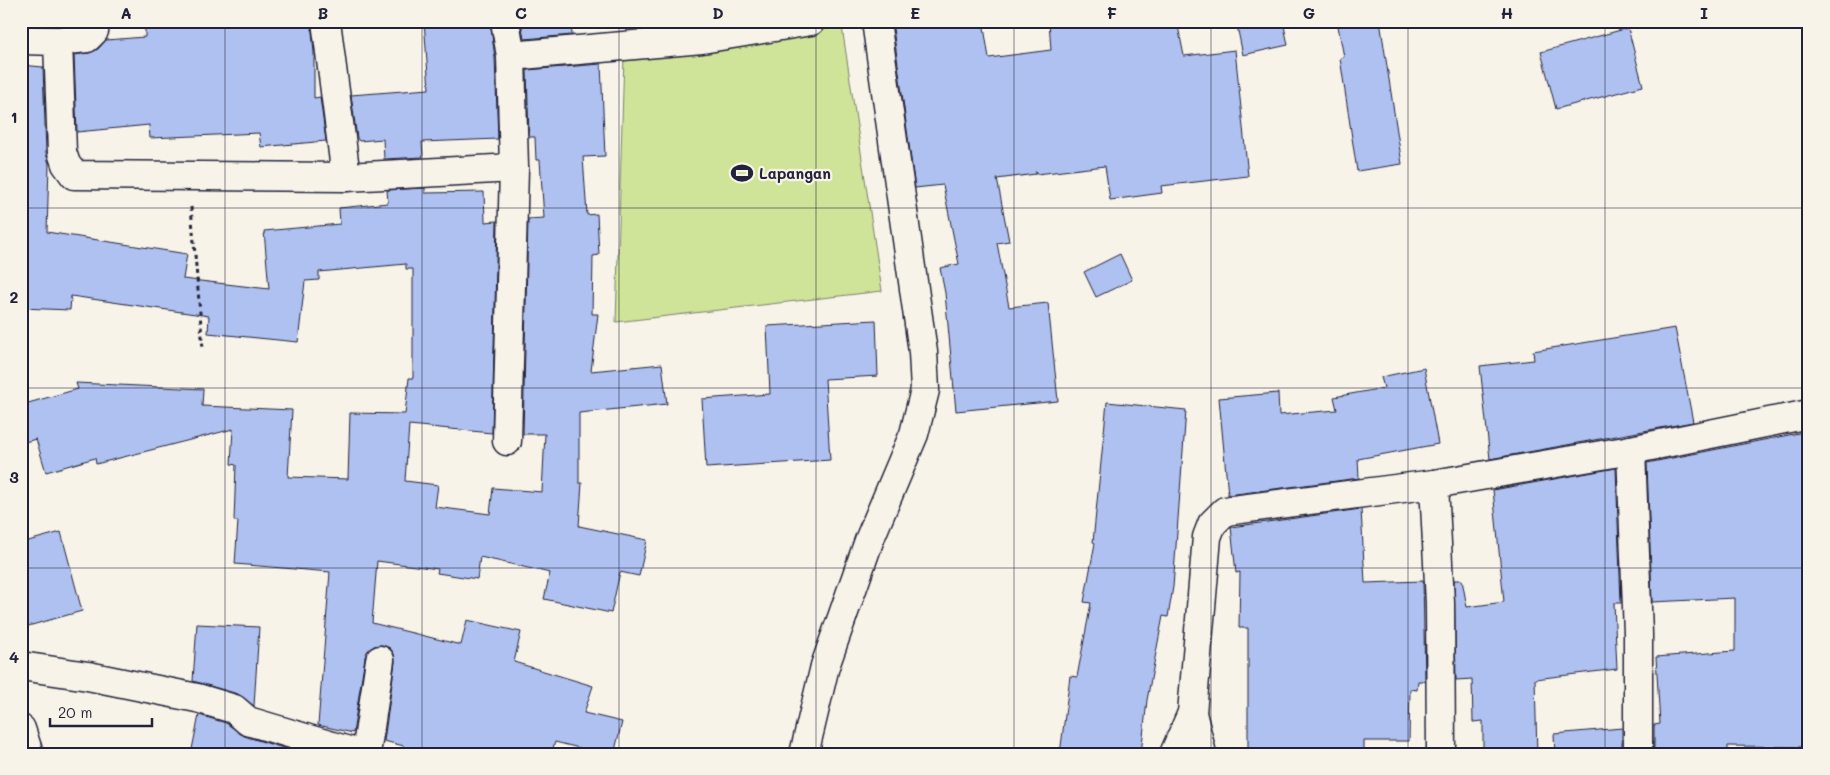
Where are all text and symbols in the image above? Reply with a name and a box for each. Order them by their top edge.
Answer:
text: A [120,2,132,23]
text: B [318,2,328,23]
text: C [515,2,527,23]
text: D [712,2,724,23]
text: E [910,2,920,23]
text: F [1107,2,1117,23]
text: G [1303,2,1315,23]
text: H [1501,2,1513,23]
text: I [1700,2,1708,23]
text: 1 [10,106,18,127]
sports icon: Lapangan [729,160,755,186]
place label: Lapangan [759,163,831,183]
text: 2 [10,286,19,307]
text: 3 [9,466,19,487]
text: 4 [9,646,19,667]
scale bar [50,695,152,727]
text: 20 m [58,702,92,722]

